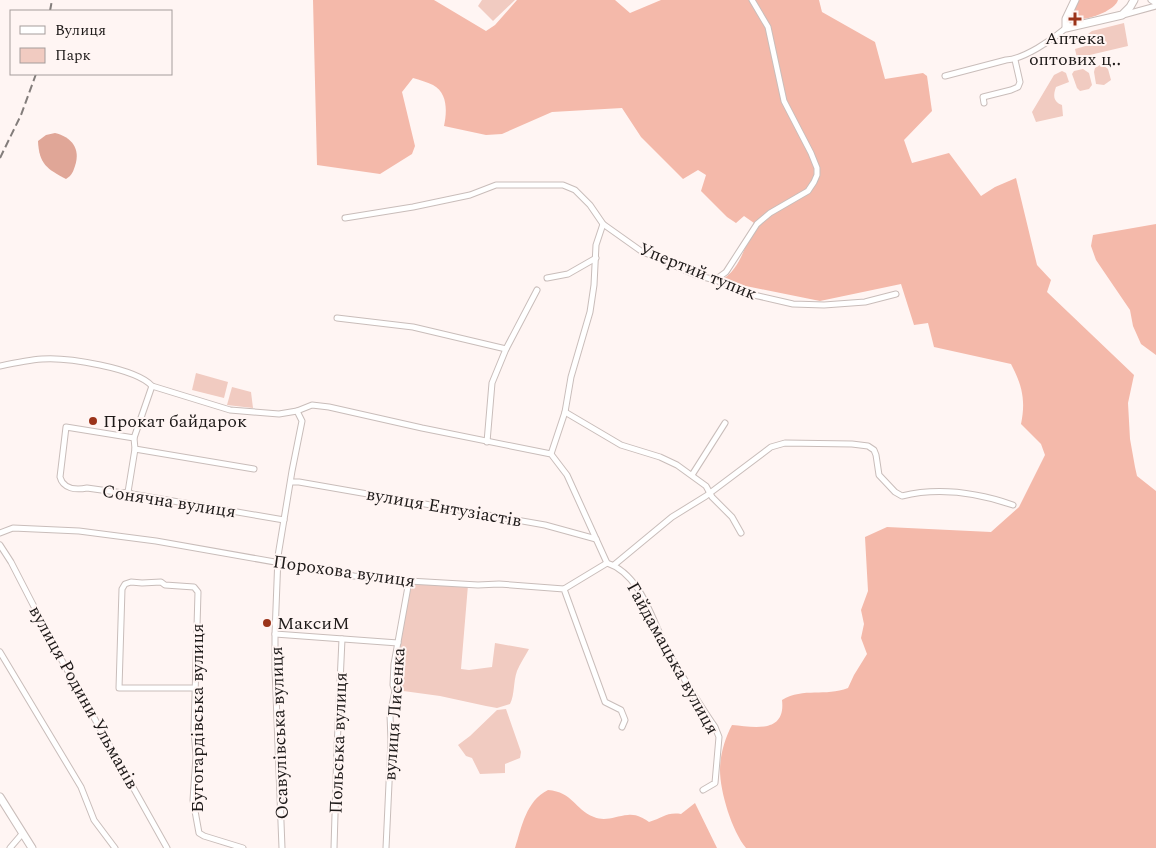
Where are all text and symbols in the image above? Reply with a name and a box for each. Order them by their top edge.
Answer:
legend [10,10,172,75]
marker: Аптека оптових ц‥ [1069,13,1081,25]
text: Вулиця [55,19,106,42]
place label: Аптека оптових ц‥ [1029,25,1121,73]
text: Парк [55,44,91,67]
street label: Упертий тупик [635,236,761,307]
place label: Прокат байдарок [103,408,247,435]
marker: Прокат байдарок [87,415,99,427]
street label: Сонячна вулиця [100,478,238,525]
street label: вулиця Ентузіастів [364,481,524,534]
street label: Порохова вулиця [271,548,417,595]
street label: Гайдамацька вулиця [619,577,726,739]
street label: вулиця Родини Ульманів [22,600,145,794]
place label: МаксиМ [277,610,349,637]
marker: МаксиМ [261,617,273,629]
street label: Бугогардівська вулиця [184,623,211,813]
street label: Осавулівська вулиця [263,646,296,820]
street label: вулиця Лисенка [376,646,413,782]
street label: Польська вулиця [323,672,354,814]

